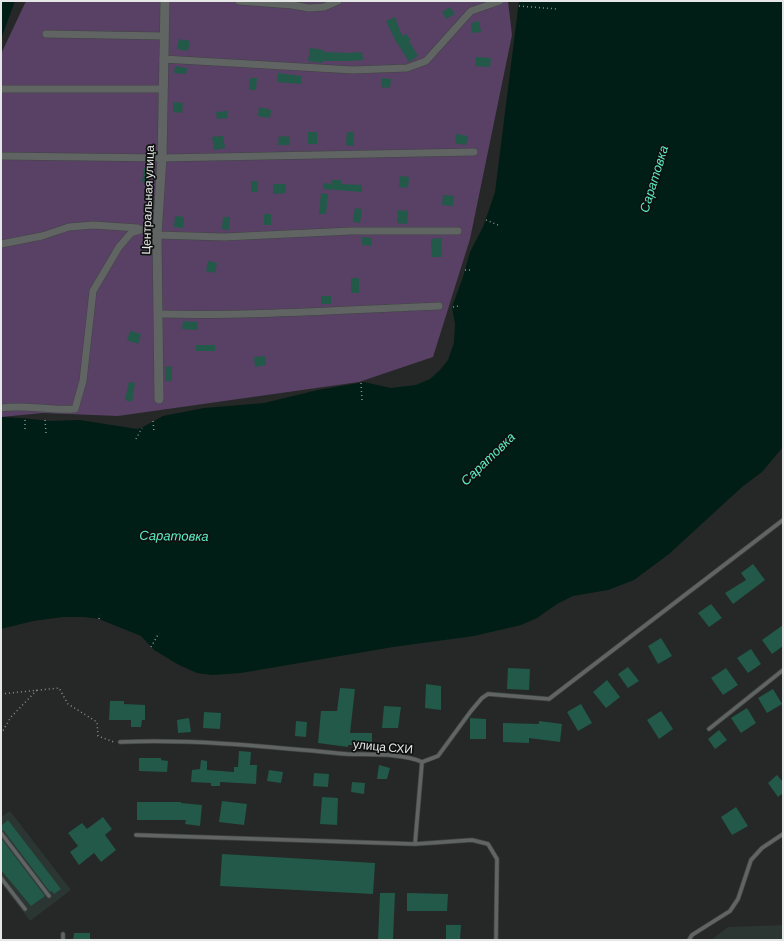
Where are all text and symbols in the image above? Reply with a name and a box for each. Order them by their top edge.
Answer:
water label: Саратовка [636,144,672,214]
street label: Центральная улица [139,145,157,255]
water label: Саратовка [458,429,518,489]
water label: Саратовка [139,528,209,544]
street label: улица СХИ [352,737,414,757]

